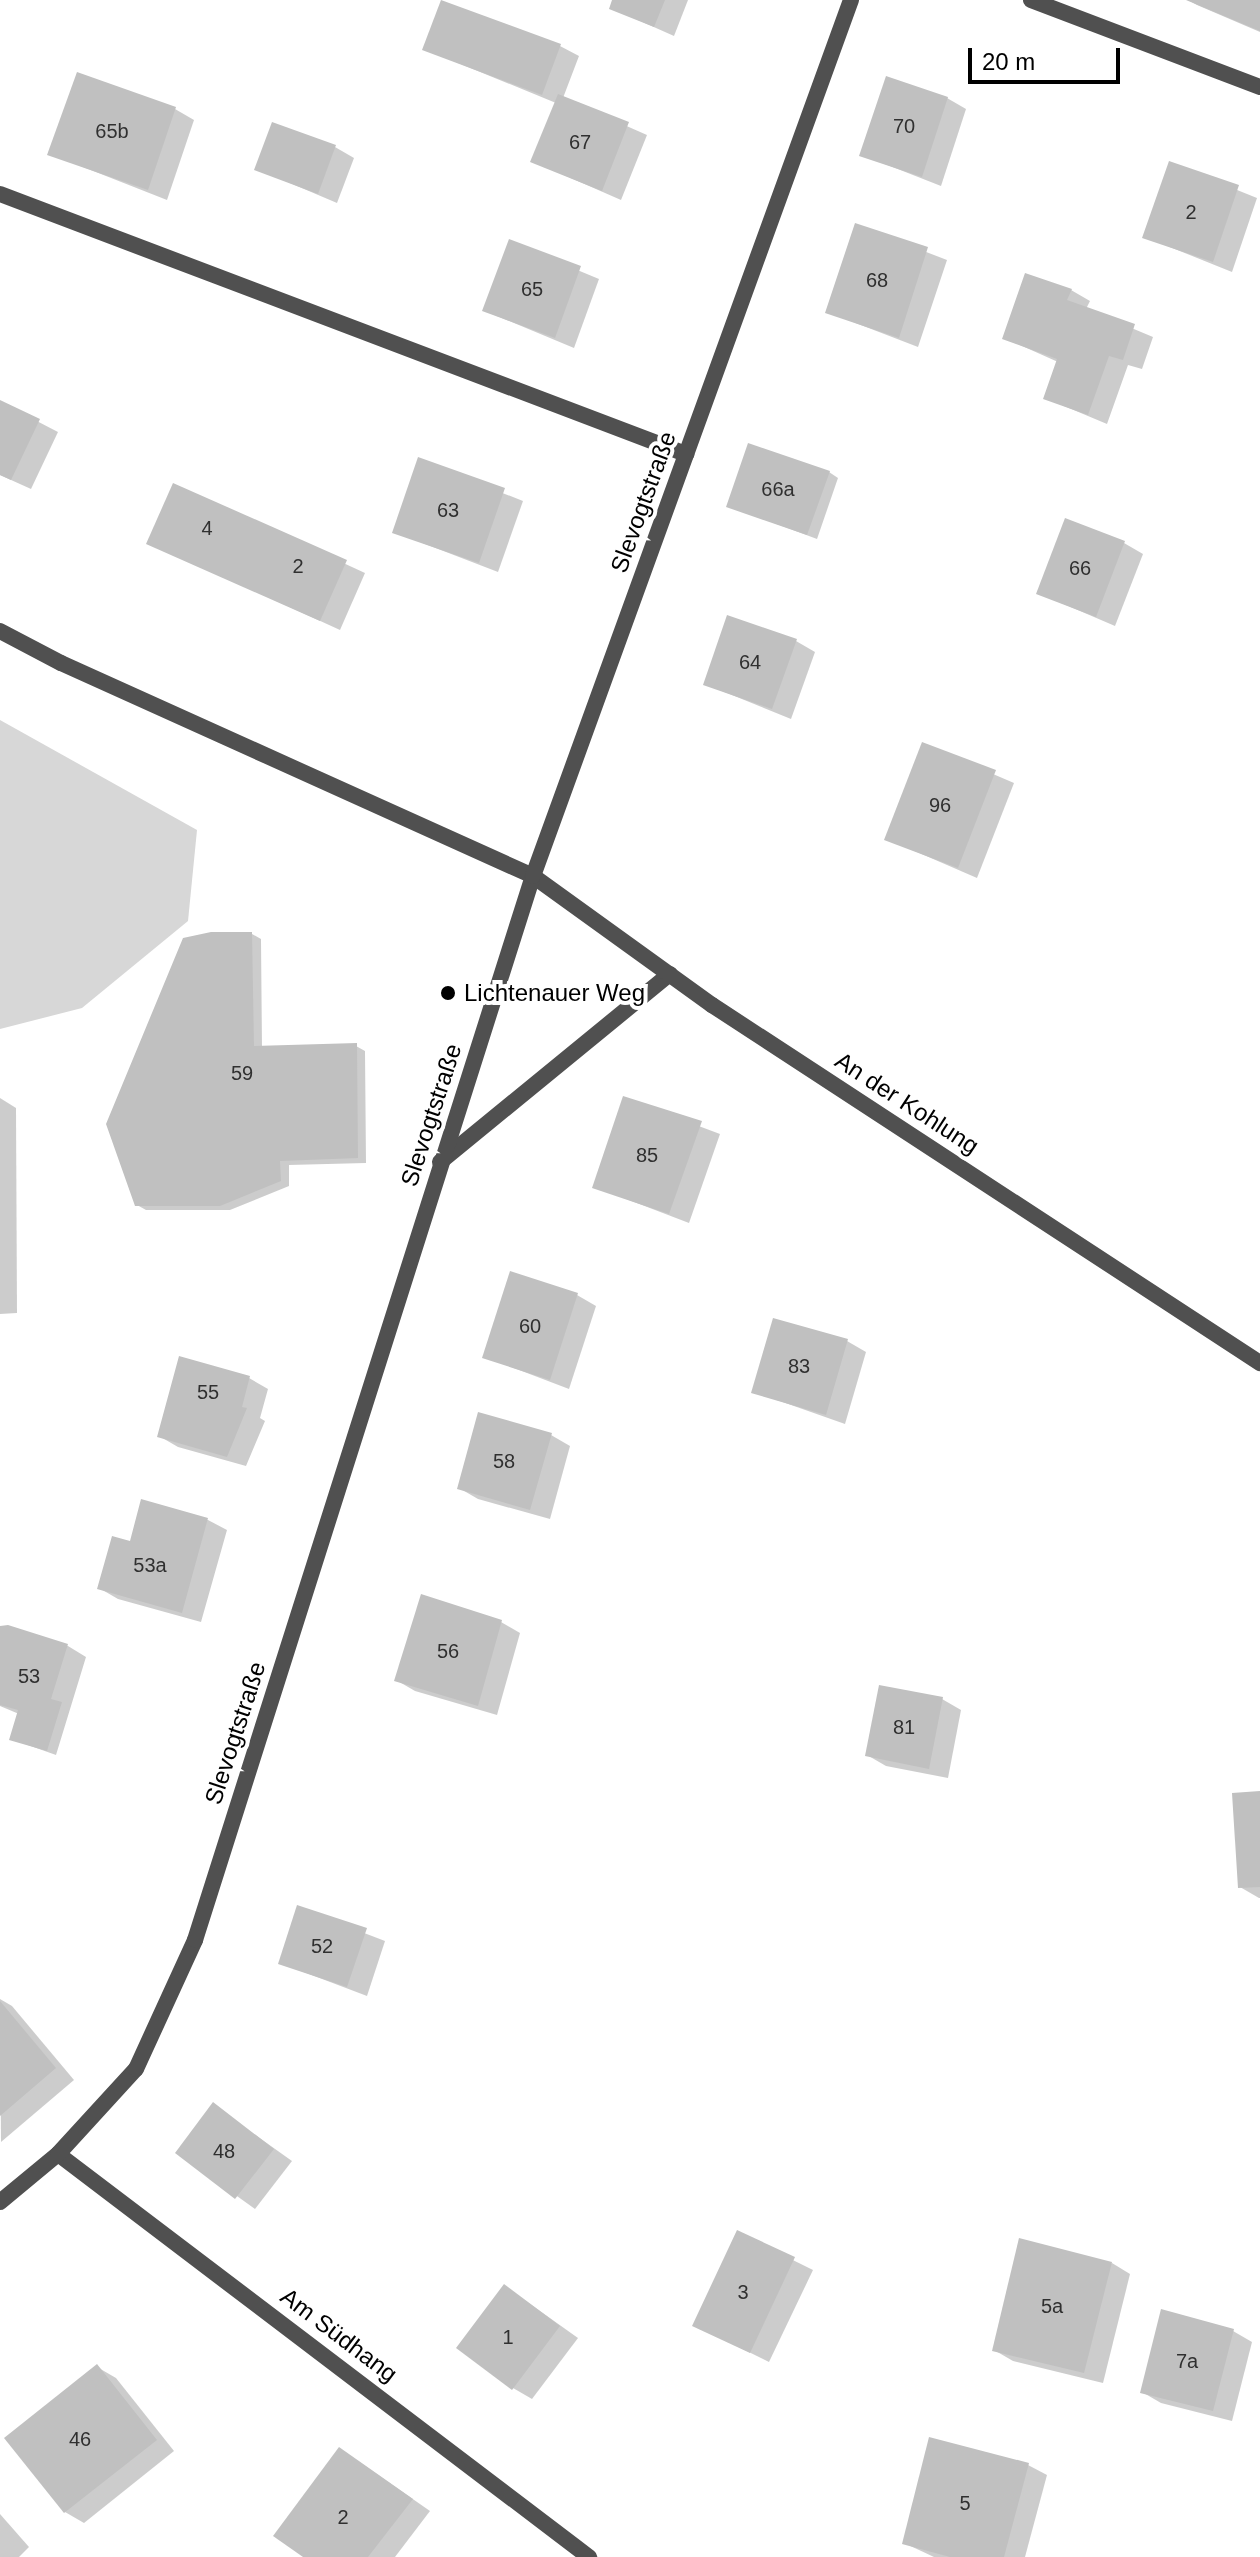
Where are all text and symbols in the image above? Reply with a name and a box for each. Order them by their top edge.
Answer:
scale bar [972,32,1124,82]
text: 20 m [982,48,1035,75]
house number: 70 [893,114,915,138]
house number: 65b [95,119,129,143]
house number: 67 [569,130,591,154]
house number: 2 [1185,200,1197,224]
house number: 68 [866,268,888,292]
house number: 65 [521,277,543,301]
street label: Slevogtstraße [604,428,682,576]
house number: 66a [761,477,795,501]
house number: 63 [437,498,459,522]
house number: 4 [201,516,213,540]
house number: 2 [292,554,304,578]
house number: 66 [1069,556,1091,580]
house number: 64 [739,650,761,674]
house number: 96 [929,793,951,817]
place label: Lichtenauer Weg [464,979,645,1007]
marker: Lichtenauer Weg [439,984,457,1002]
street label: Slevogtstraße [394,1040,468,1190]
street label: An der Kohlung [830,1046,984,1160]
house number: 59 [231,1061,253,1085]
house number: 85 [636,1143,658,1167]
house number: 60 [519,1314,541,1338]
house number: 83 [788,1354,810,1378]
house number: 55 [197,1380,219,1404]
house number: 58 [493,1449,515,1473]
house number: 53a [133,1553,167,1577]
house number: 56 [437,1639,459,1663]
street label: Slevogtstraße [198,1658,272,1808]
house number: 53 [18,1664,40,1688]
house number: 81 [893,1715,915,1739]
house number: 52 [311,1934,333,1958]
house number: 48 [213,2139,235,2163]
house number: 3 [737,2280,749,2304]
street label: Am Südhang [275,2282,403,2388]
house number: 5a [1041,2294,1063,2318]
house number: 1 [502,2325,514,2349]
house number: 7a [1176,2349,1198,2373]
house number: 46 [69,2427,91,2451]
house number: 5 [959,2491,971,2515]
house number: 2 [337,2505,349,2529]

